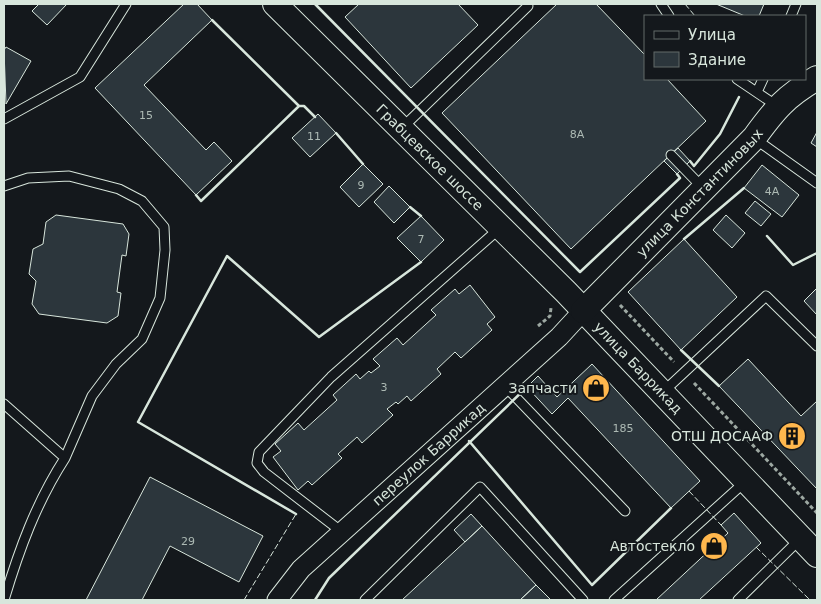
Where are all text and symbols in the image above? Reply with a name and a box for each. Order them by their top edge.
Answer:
legend [644,15,806,80]
text: Улица [688,26,736,44]
text: Здание [688,51,746,69]
street label: Грабцевское шоссе [373,101,487,214]
house number: 15 [139,109,153,122]
street label: улица Константиновых [633,126,766,260]
house number: 8А [570,128,585,141]
house number: 11 [307,130,321,143]
house number: 9 [358,179,365,192]
house number: 4А [765,185,780,198]
house number: 7 [418,233,425,246]
street label: улица Баррикад [591,318,686,417]
shop icon: Запчасти [581,373,611,403]
place label: Запчасти [508,380,577,396]
house number: 3 [381,381,388,394]
street label: переулок Баррикад [369,399,488,509]
building icon: ОТШ ДОСААФ [777,421,807,451]
house number: 185 [613,422,634,435]
place label: ОТШ ДОСААФ [671,428,773,444]
shop icon: Автостекло [699,531,729,561]
house number: 29 [181,535,195,548]
place label: Автостекло [610,538,695,554]

